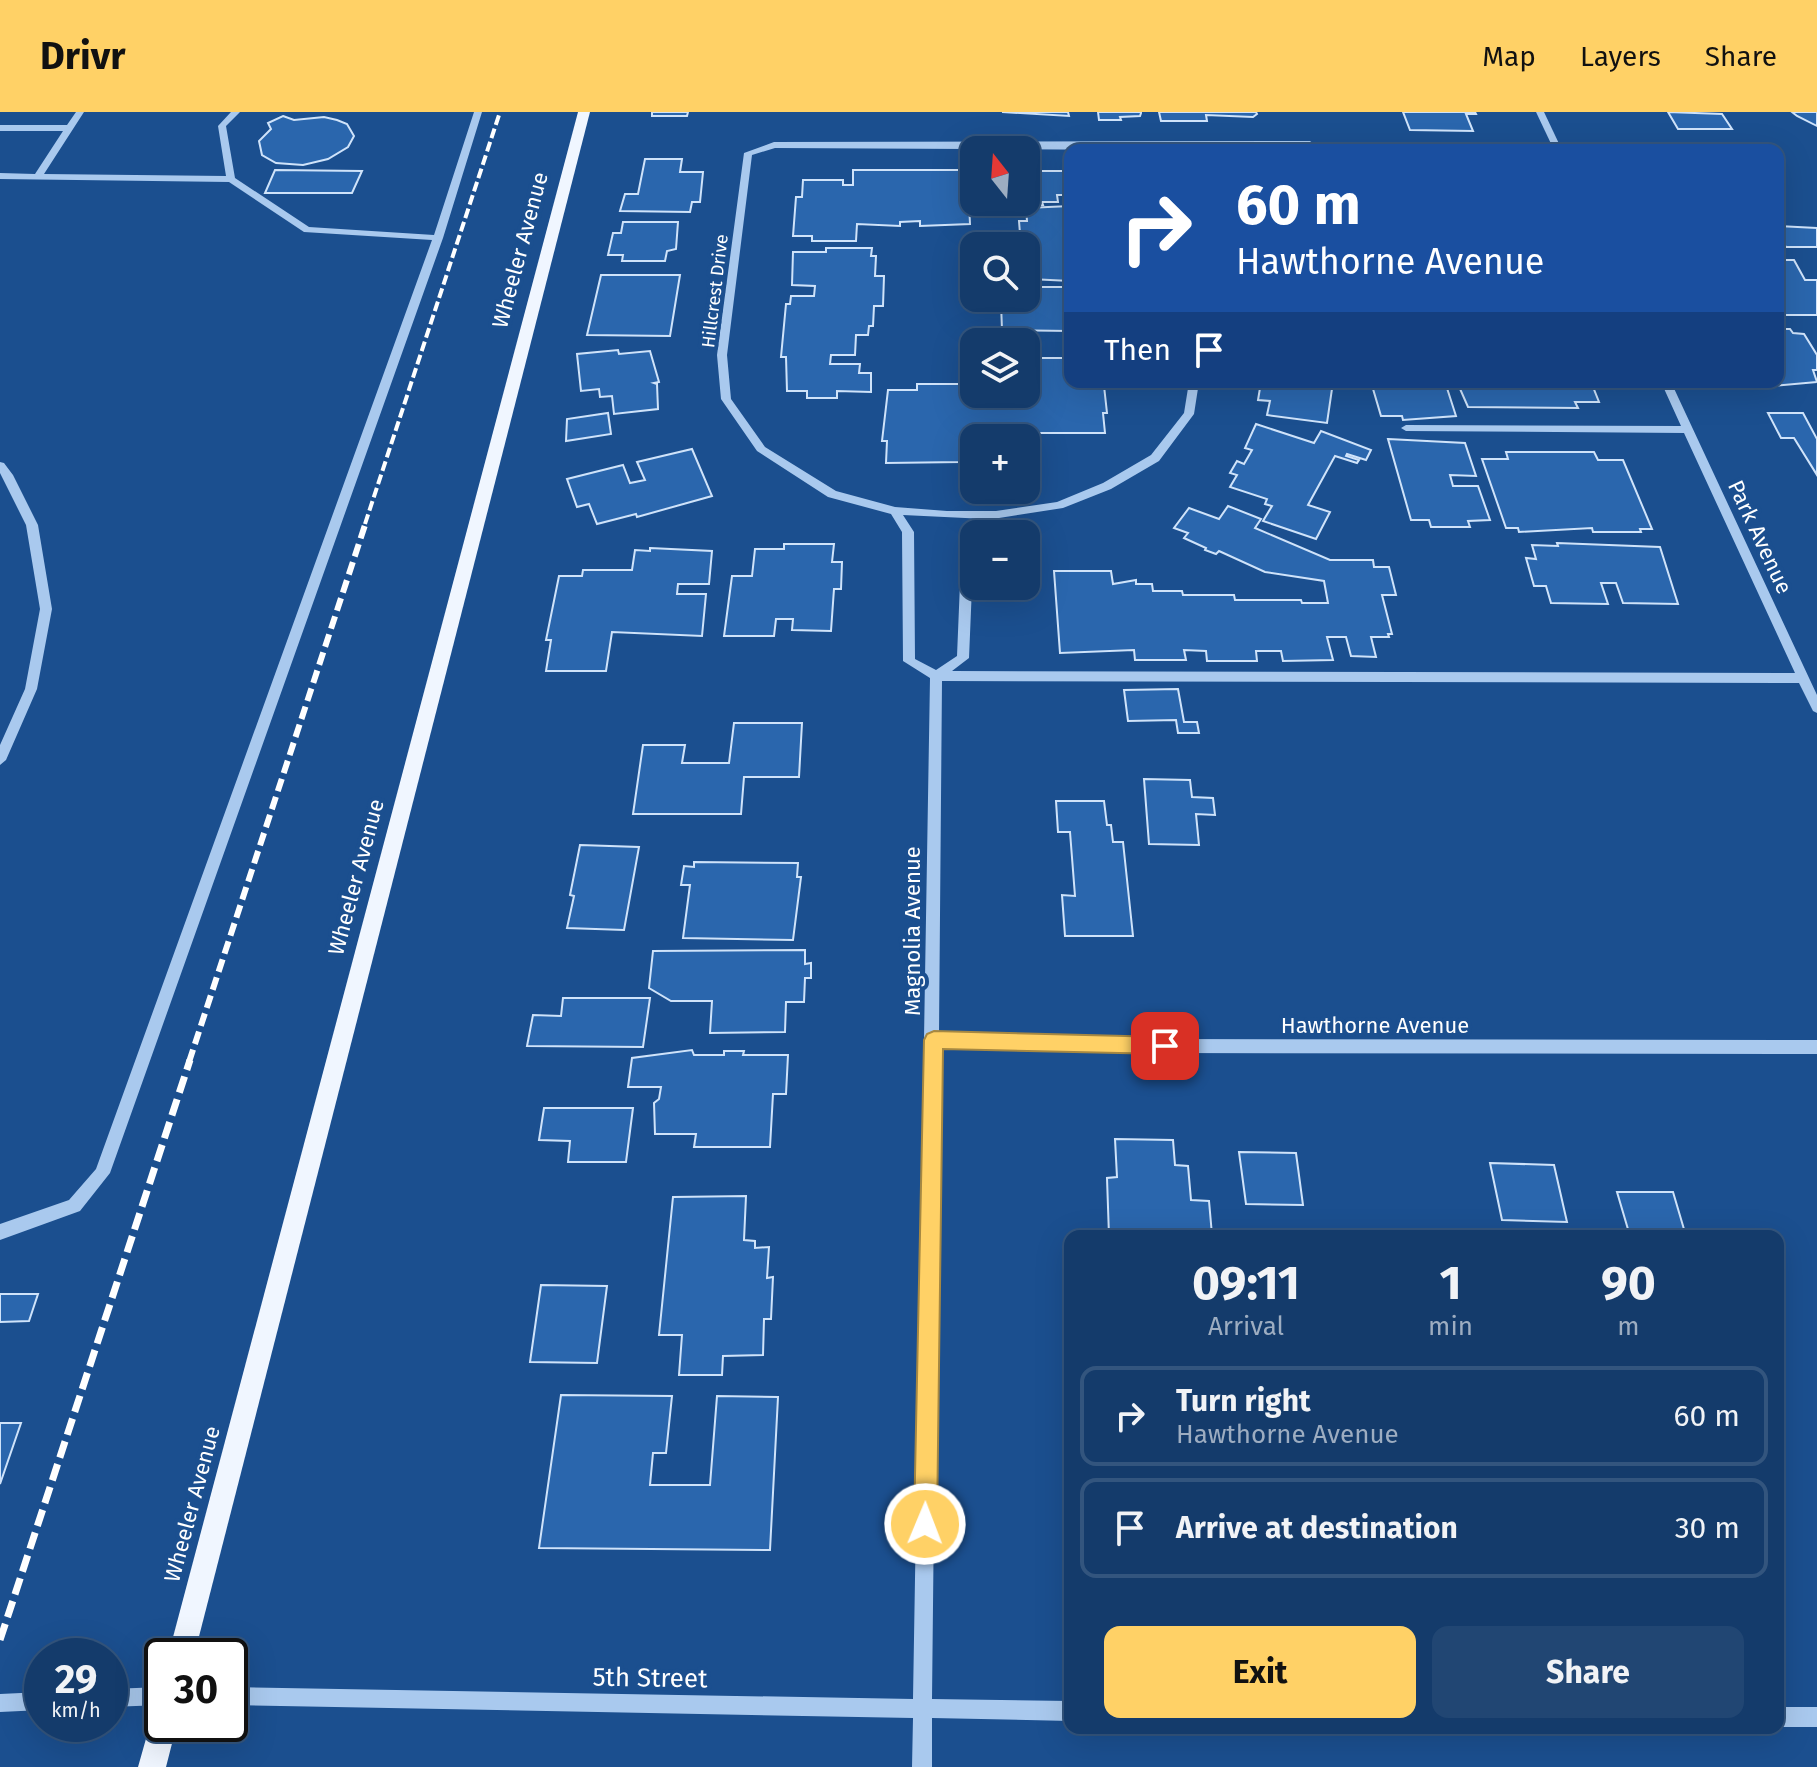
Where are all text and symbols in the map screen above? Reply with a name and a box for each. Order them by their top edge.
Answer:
text: Drivr [40,33,125,79]
text: Map [1482,40,1536,73]
text: Layers [1580,40,1661,73]
text: Share [1705,40,1777,73]
north arrow [960,136,1040,216]
map controls [960,136,1040,600]
street label: Wheeler Avenue [486,169,554,331]
text: 60 m [1236,172,1361,239]
icon: right [1104,176,1208,280]
button: search [960,232,1040,312]
street label: Hillcrest Drive [697,233,733,349]
text: Hawthorne Avenue [1236,240,1544,284]
button: layers [960,328,1040,408]
icon: arrive [1187,328,1231,372]
text: Then [1104,332,1171,368]
button: + [960,424,1040,504]
street label: Park Avenue [1722,476,1798,598]
button: − [960,520,1040,600]
street label: Wheeler Avenue [322,796,390,958]
street label: Magnolia Avenue [899,846,926,1016]
pin [1131,1012,1199,1080]
street label: Hawthorne Avenue [1281,1012,1469,1039]
icon: arrive [1143,1024,1187,1068]
text: 09:11 [1192,1254,1300,1312]
text: 1 [1439,1254,1462,1312]
text: 90 [1601,1254,1656,1312]
text: Arrival [1208,1311,1284,1342]
text: min [1428,1311,1473,1342]
text: m [1617,1311,1640,1342]
text: Turn right [1176,1383,1311,1419]
icon: right [1108,1394,1152,1438]
text: 60 m [1674,1398,1740,1434]
text: Hawthorne Avenue [1176,1419,1399,1450]
street label: Wheeler Avenue [158,1423,226,1585]
position arrow [883,1482,967,1566]
icon: arrive [1108,1506,1152,1550]
text: Arrive at destination [1176,1510,1458,1546]
text: 30 m [1675,1510,1740,1546]
button: Exit [1104,1626,1416,1718]
button: Share [1432,1626,1744,1718]
speed limit sign: 30 [144,1638,248,1742]
text: 29 [55,1656,97,1704]
street label: 5th Street [592,1661,708,1695]
text: km/h [51,1698,101,1722]

